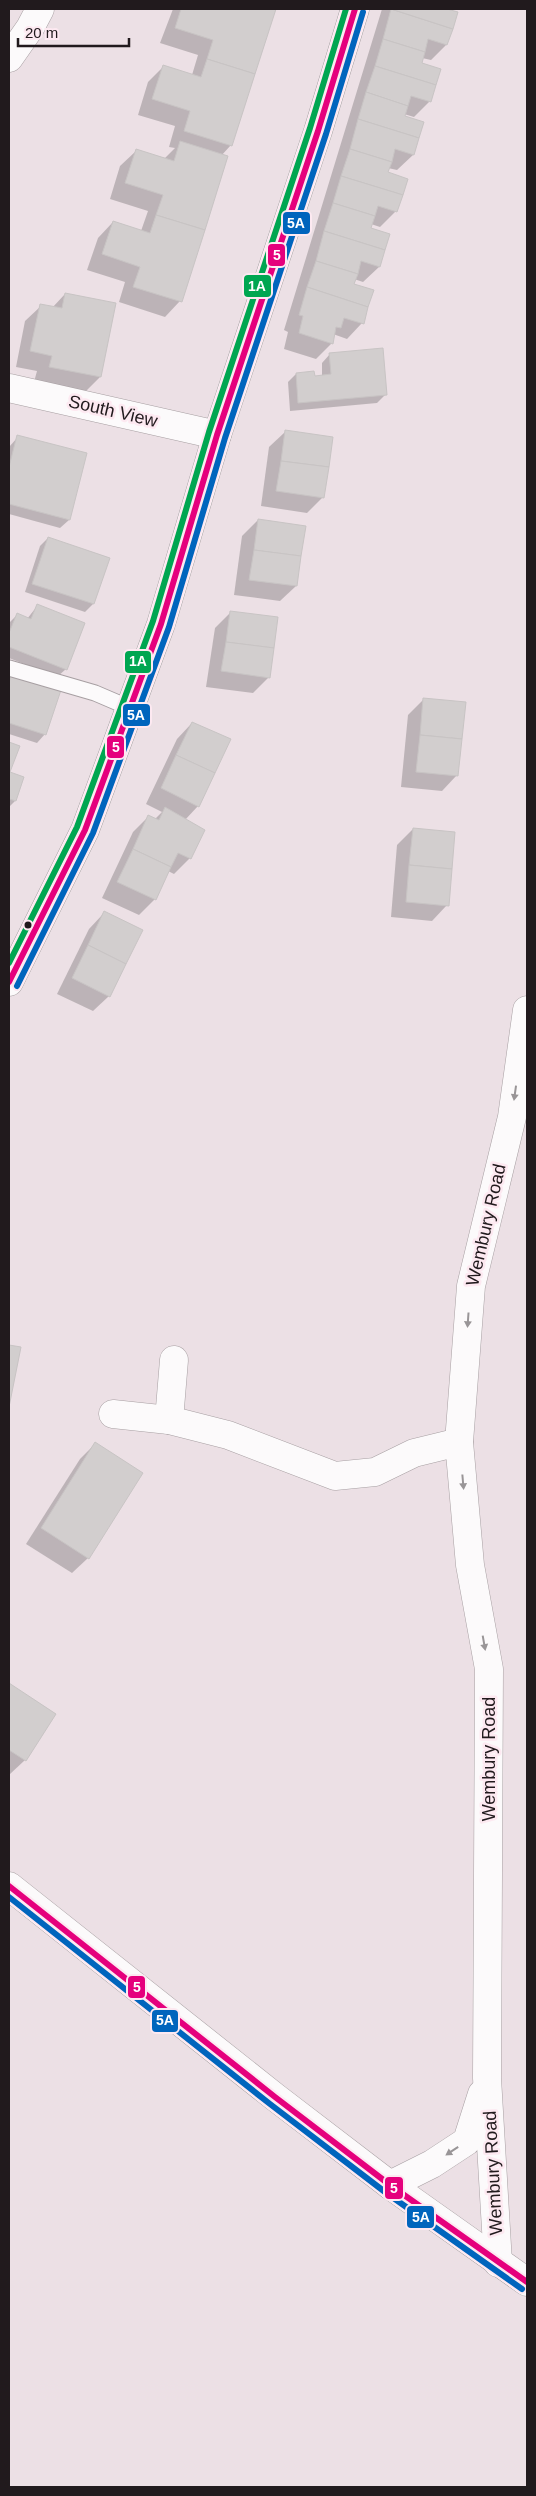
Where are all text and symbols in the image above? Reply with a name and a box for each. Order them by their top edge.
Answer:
scale bar [18,15,129,47]
text: 20 m [25,24,58,41]
line badge: 5A [282,211,311,235]
text: 5A [287,215,305,231]
line badge: 5 [267,243,286,267]
text: 5 [273,247,281,263]
line badge: 1A [243,274,272,298]
text: 1A [248,278,266,294]
street label: South View [67,391,160,431]
line badge: 1A [124,650,152,674]
text: 1A [129,653,147,669]
line badge: 5A [122,703,151,727]
text: 5A [127,707,145,723]
line badge: 5 [106,735,125,759]
text: 5 [112,739,120,755]
unlabelled marker [23,920,33,930]
one-way arrow [511,1085,519,1101]
street label: Wembury Road [462,1162,510,1288]
one-way arrow [464,1312,472,1328]
one-way arrow [459,1474,467,1490]
one-way arrow [481,1635,489,1651]
street label: Wembury Road [479,1697,499,1821]
line badge: 5 [127,1975,146,1999]
text: 5 [133,1979,141,1995]
line badge: 5A [151,2009,179,2033]
text: 5A [156,2012,174,2028]
street label: Wembury Road [480,2110,506,2236]
one-way arrow [445,2146,459,2156]
line badge: 5 [384,2176,404,2200]
text: 5 [390,2180,398,2196]
line badge: 5A [406,2205,435,2229]
text: 5A [412,2209,430,2225]

